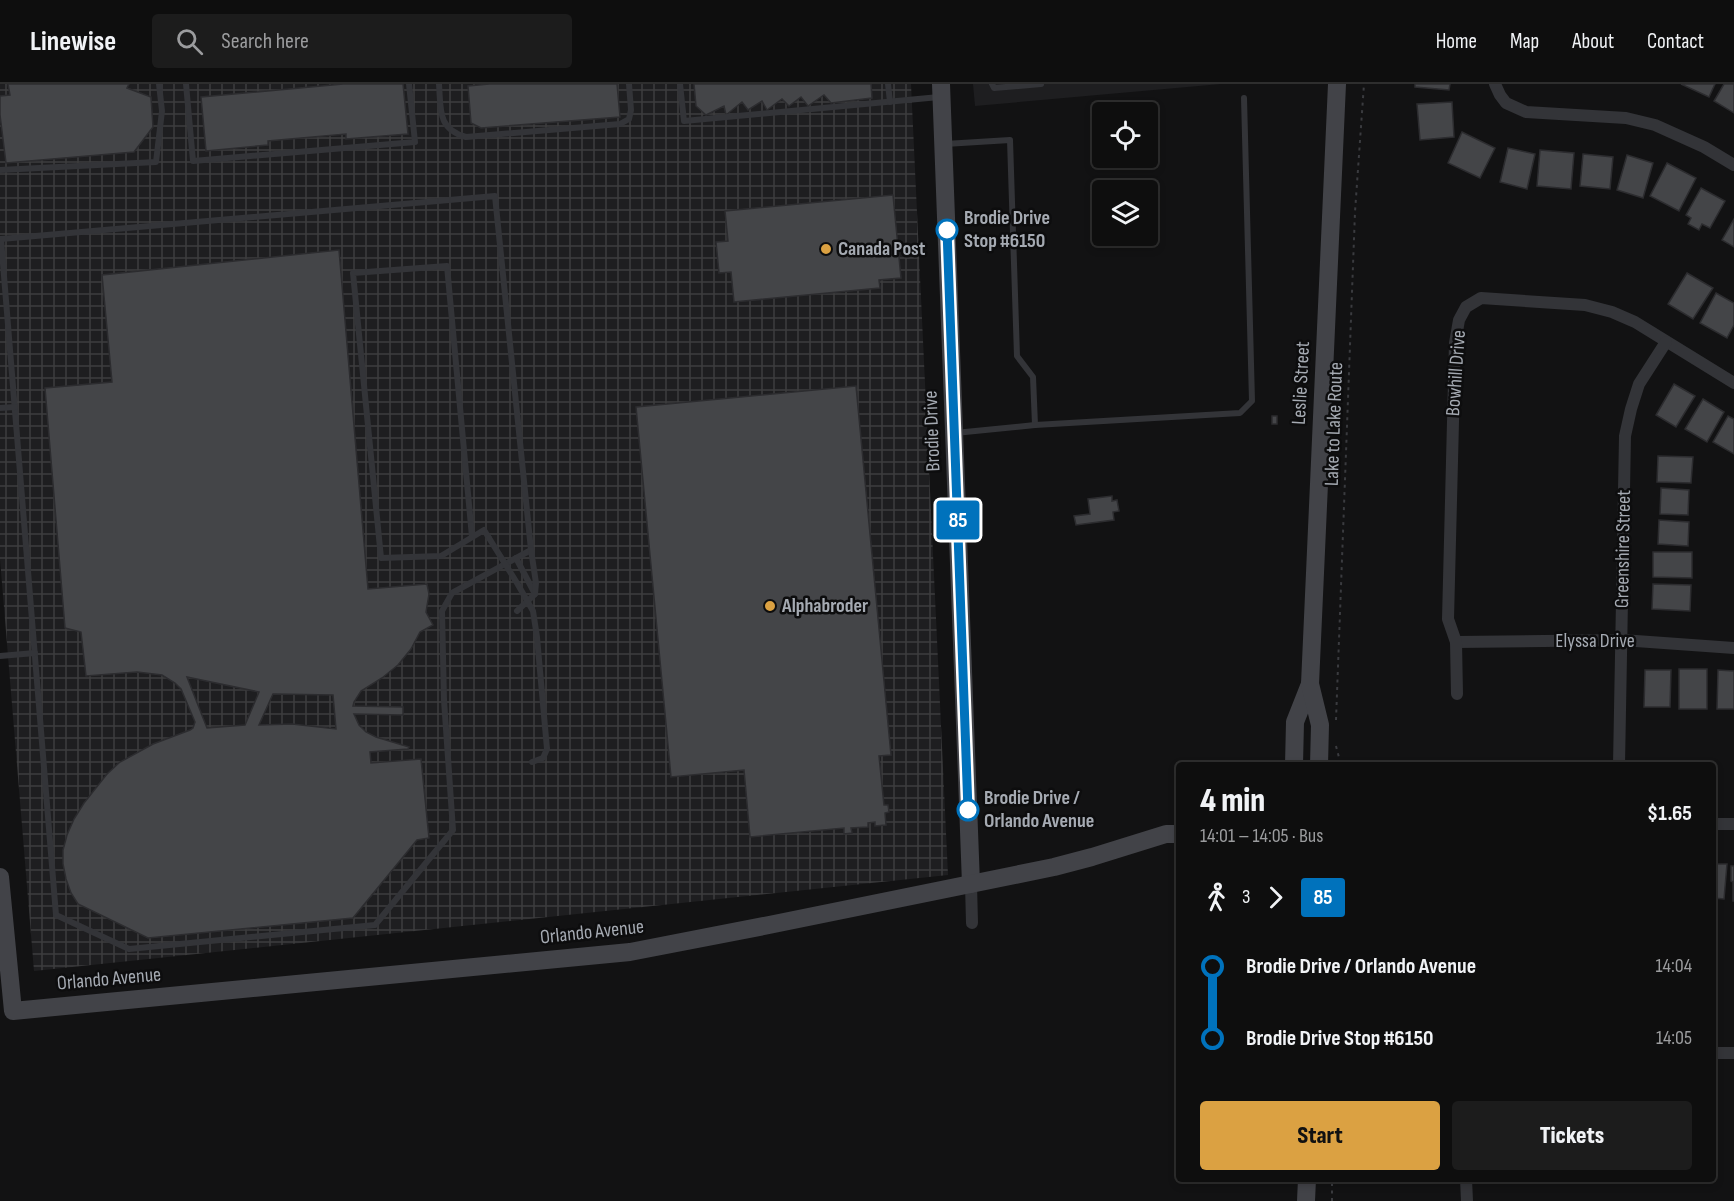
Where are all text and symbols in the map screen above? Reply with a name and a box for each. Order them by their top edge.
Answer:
search box [152,14,572,68]
text: Linewise [30,25,116,58]
icon: search [173,25,206,58]
text: Search here [221,28,309,55]
text: Home [1436,29,1477,54]
text: Map [1510,29,1539,54]
text: About [1572,29,1614,54]
text: Contact [1647,29,1704,54]
map controls [1092,102,1158,246]
button: locate [1092,102,1158,168]
button: layers [1092,180,1158,246]
place label: Brodie Drive Stop #6150 [964,206,1050,253]
marker: Brodie Drive Stop #6150 [936,219,958,241]
place label: Canada Post [838,237,926,261]
marker: Canada Post [819,242,833,256]
street label: Bowhill Drive [1441,329,1471,417]
street label: Leslie Street [1287,341,1315,425]
street label: Lake to Lake Route [1320,362,1348,486]
street label: Brodie Drive [919,390,945,472]
street label: Greenshire Street [1610,490,1636,608]
line badge: 85 [931,500,985,540]
text: 85 [948,508,968,533]
place label: Alphabroder [781,594,868,618]
marker: Alphabroder [763,599,777,613]
street label: Elyssa Drive [1555,629,1635,653]
text: 4 min [1200,781,1265,821]
place label: Brodie Drive / Orlando Avenue [984,786,1094,833]
marker: Brodie Drive / Orlando Avenue [957,799,979,821]
text: $1.65 [1647,800,1692,827]
text: 14:01 – 14:05 · Bus [1200,824,1323,848]
icon: walk [1200,881,1233,914]
icon: forward [1259,881,1292,914]
text: 3 [1242,885,1250,909]
text: 85 [1313,885,1333,910]
street label: Orlando Avenue [539,915,645,949]
text: Brodie Drive / Orlando Avenue [1246,953,1476,980]
text: 14:04 [1656,954,1692,978]
street label: Orlando Avenue [56,962,162,996]
text: Brodie Drive Stop #6150 [1246,1025,1434,1052]
text: 14:05 [1656,1026,1692,1050]
button: Start [1200,1101,1440,1170]
button: Tickets [1452,1101,1692,1170]

